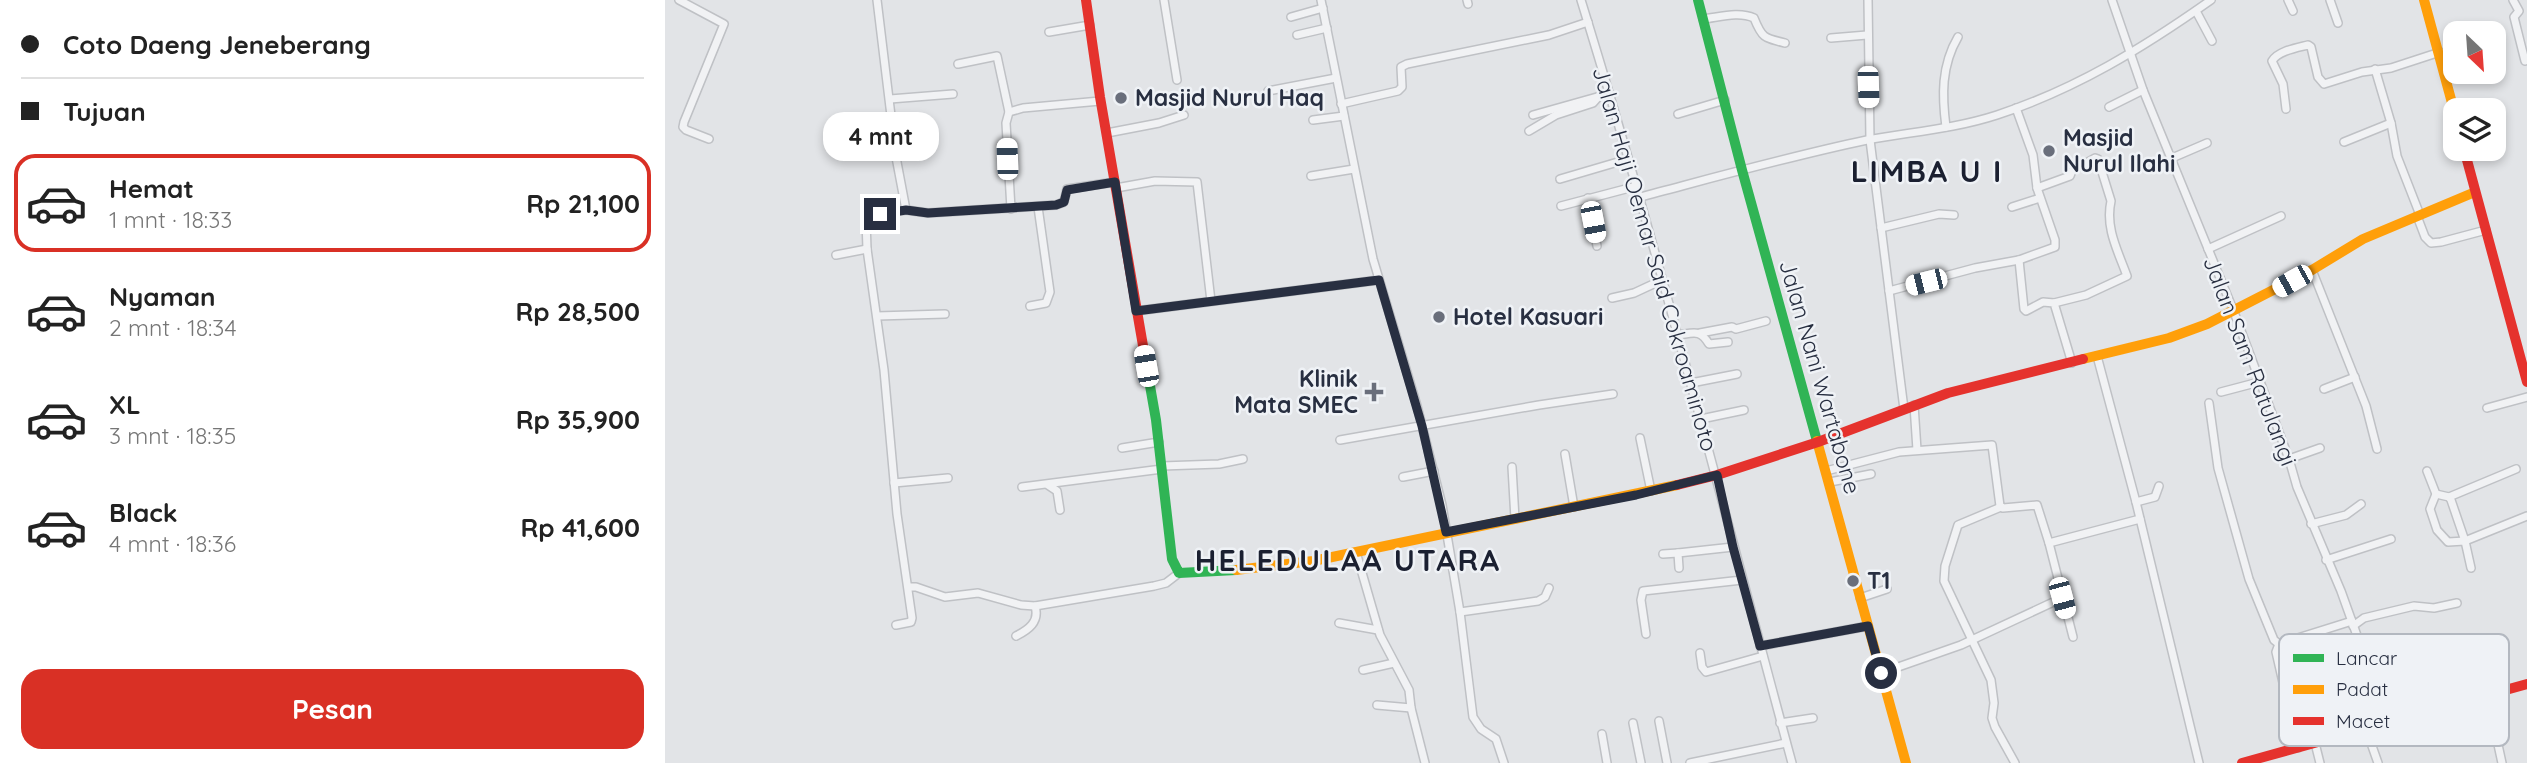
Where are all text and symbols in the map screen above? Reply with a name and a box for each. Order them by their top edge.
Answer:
north arrow [2443,21,2506,84]
map controls [2443,21,2506,161]
text: Coto Daeng Jeneberang [63,28,371,61]
street label: Jalan Haji Oemar Said Cokroaminoto [1587,63,1724,454]
car [1857,66,1880,108]
place label: Masjid Nurul Haq [1135,83,1324,112]
marker: Masjid Nurul Haq [1113,90,1129,106]
text: Tujuan [63,95,146,128]
button: layers [2443,98,2506,161]
callout: 4 mnt [822,113,938,162]
text: 4 mnt [849,122,913,151]
place label: Masjid Nurul Ilahi [2063,123,2175,178]
car [996,138,1019,180]
marker: Masjid Nurul Ilahi [2041,143,2057,159]
district label: LIMBA U I [1851,152,2003,190]
icon: car [25,172,88,235]
text: Hemat [109,172,194,205]
text: Rp 21,100 [526,187,640,220]
route end [864,198,896,230]
car [1579,199,1608,245]
text: 1 mnt · 18:33 [109,205,232,234]
street label: Jalan Sam Ratulangi [2197,252,2304,470]
street label: Jalan Nani Wartabone [1773,257,1868,497]
car [2269,262,2316,300]
car [1904,267,1949,297]
icon: car [25,280,88,343]
text: Nyaman [109,280,216,313]
text: Rp 28,500 [515,295,640,328]
place label: Hotel Kasuari [1453,302,1603,331]
marker: Hotel Kasuari [1431,309,1447,325]
text: 2 mnt · 18:34 [109,313,237,342]
car [1133,343,1160,389]
place label: Klinik Mata SMEC [1234,364,1358,419]
marker: Klinik Mata SMEC [1364,382,1384,402]
icon: car [25,388,88,451]
text: XL [109,388,141,421]
text: Rp 35,900 [516,403,640,436]
text: 3 mnt · 18:35 [109,421,236,450]
icon: car [25,496,88,559]
text: Black [109,496,178,529]
text: Rp 41,600 [520,511,640,544]
text: 4 mnt · 18:36 [109,529,236,558]
district label: HELEDULAA UTARA [1195,541,1501,579]
place label: T1 [1867,566,1890,595]
marker: T1 [1845,573,1861,589]
car [2047,575,2078,621]
legend [2279,634,2509,746]
text: Lancar [2336,646,2398,670]
route start [1865,657,1897,689]
button: Pesan [21,669,644,749]
text: Padat [2336,677,2388,701]
text: Macet [2336,709,2390,733]

